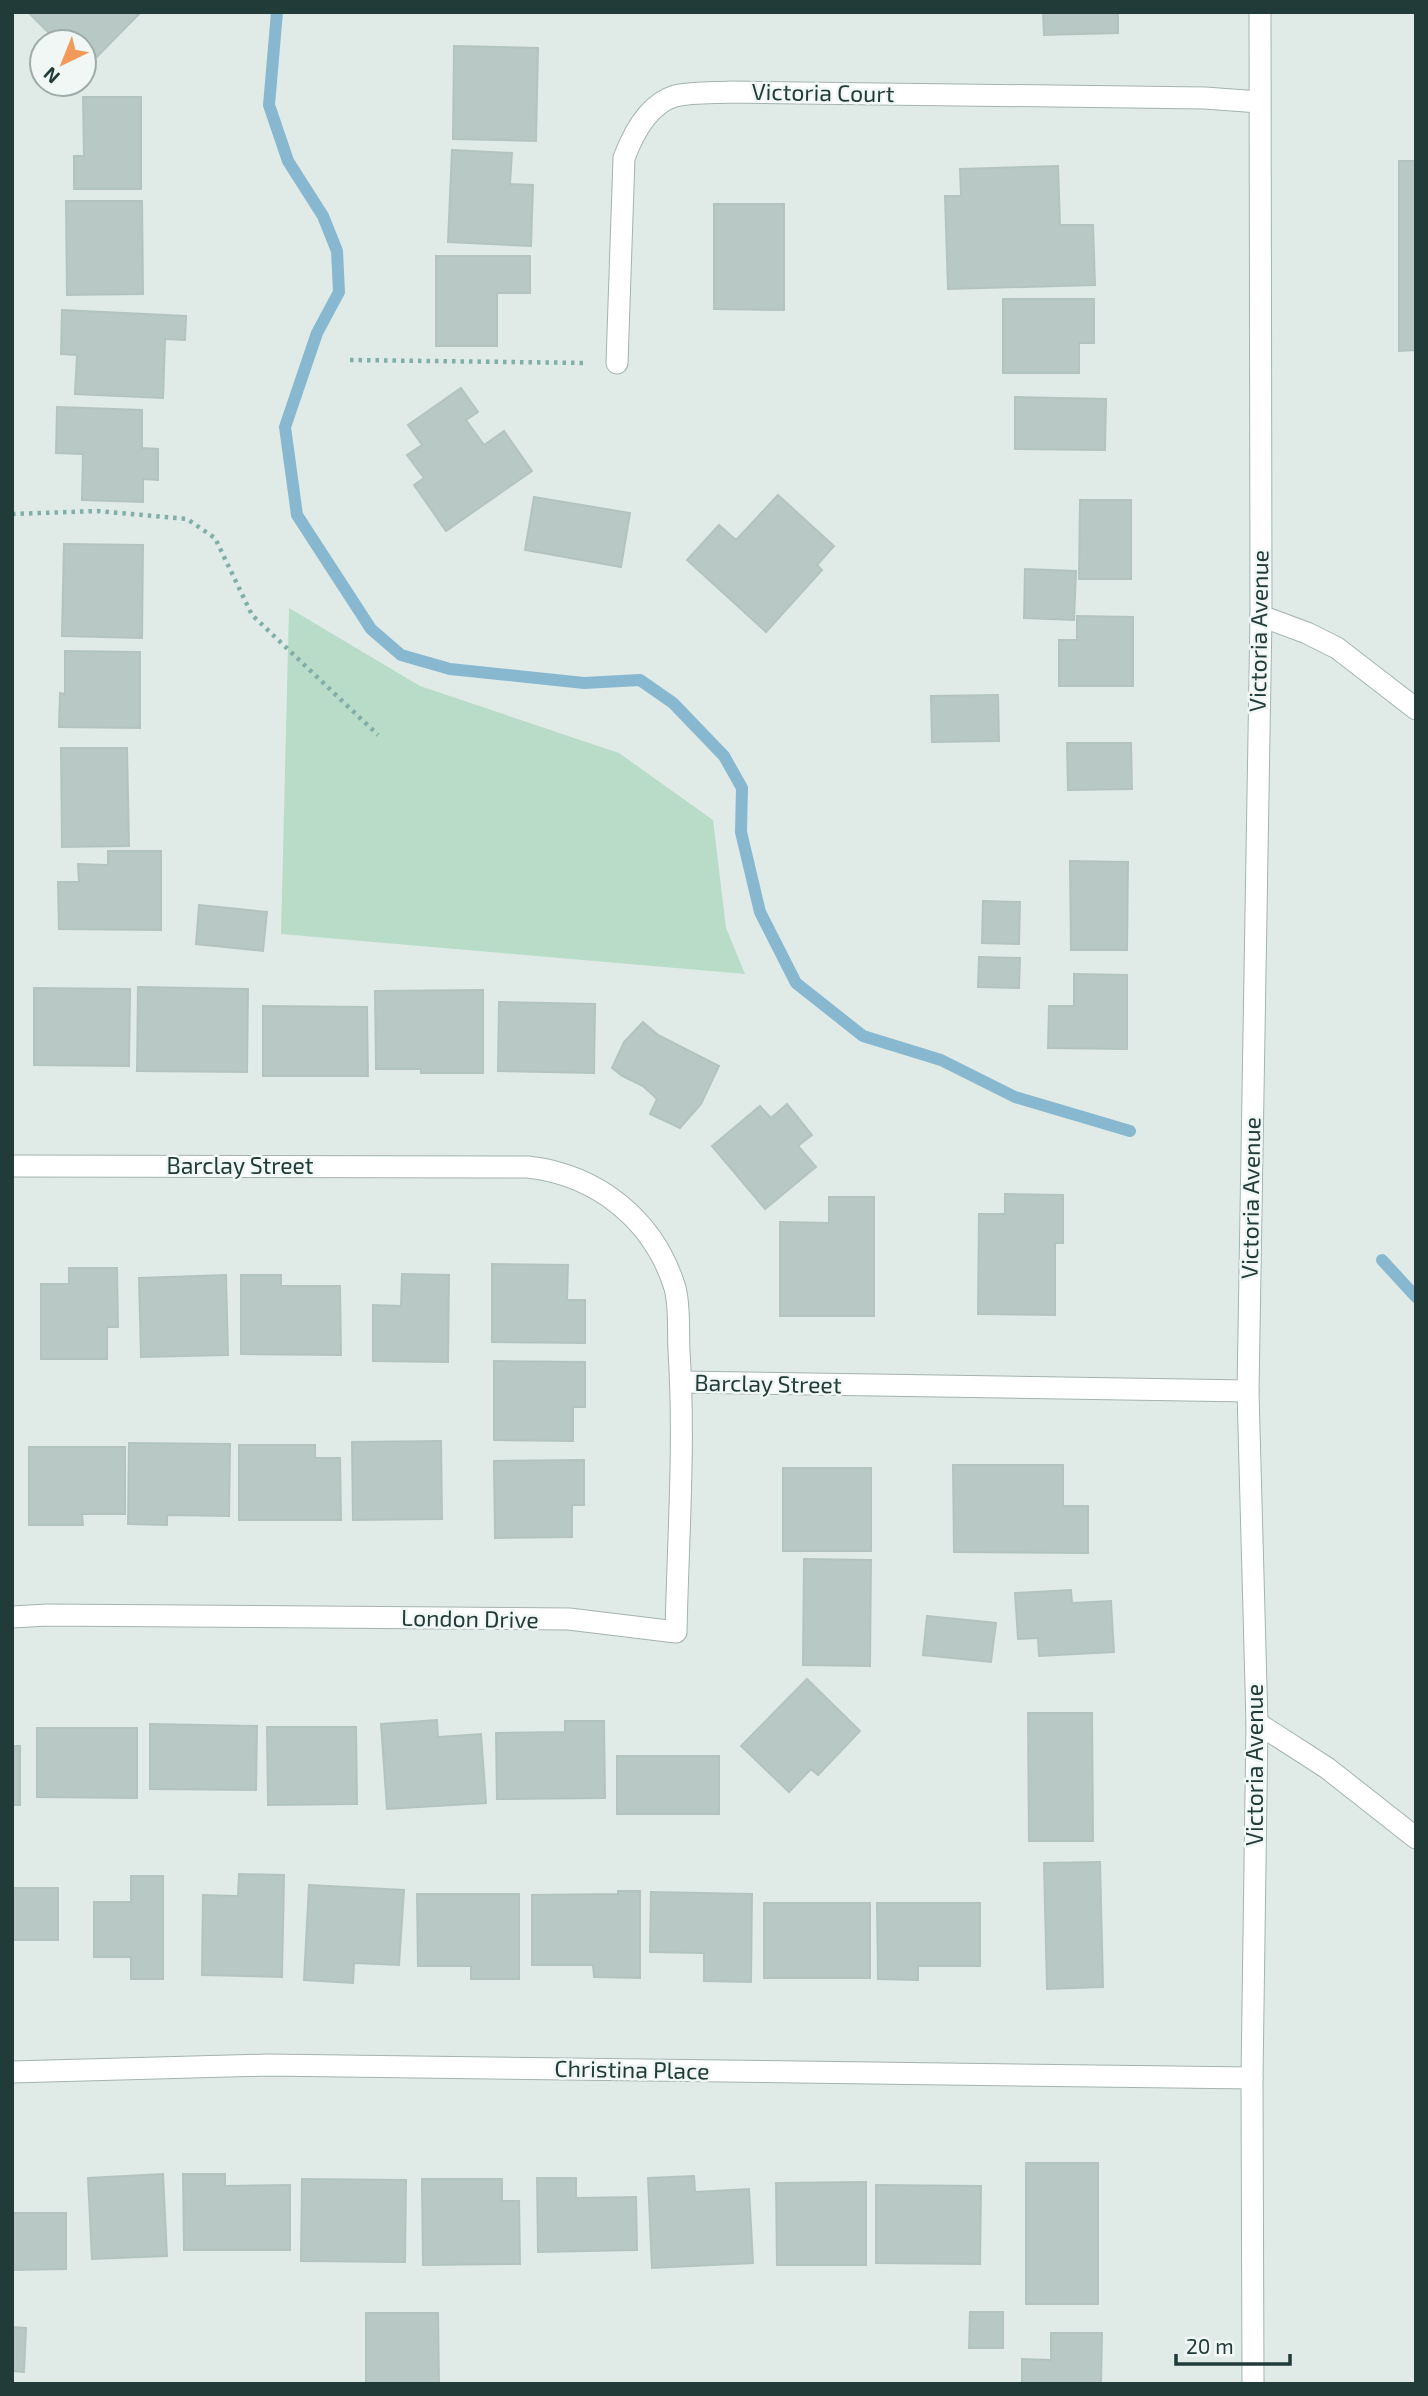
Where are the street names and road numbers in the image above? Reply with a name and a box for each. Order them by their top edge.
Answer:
street label: Victoria Court [751,77,895,107]
street label: Victoria Avenue [1243,550,1273,712]
street label: Victoria Avenue [1235,1117,1265,1279]
street label: Barclay Street [166,1151,314,1179]
street label: Barclay Street [694,1368,842,1398]
street label: London Drive [401,1603,539,1633]
street label: Victoria Avenue [1240,1684,1268,1846]
street label: Christina Place [554,2054,710,2084]

